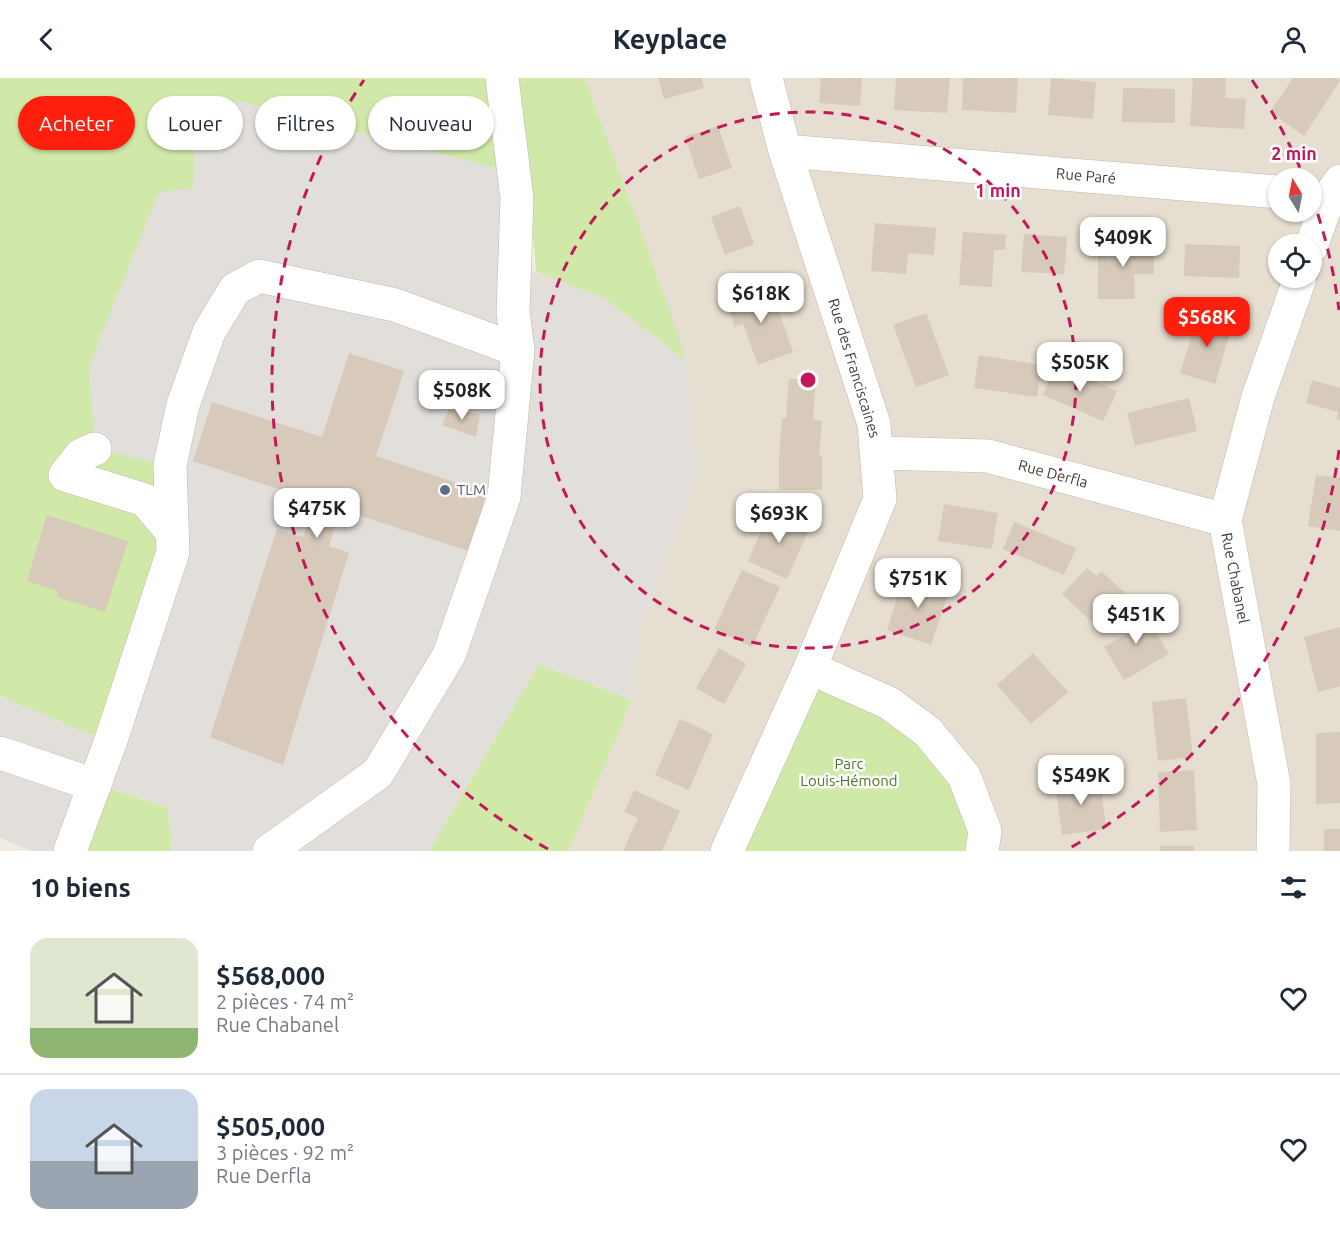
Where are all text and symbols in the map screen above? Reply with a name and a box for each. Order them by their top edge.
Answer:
icon: back [30,23,63,56]
icon: person [1277,23,1310,56]
text: Keyplace [613,24,727,54]
chip: Acheter [18,96,135,150]
chip: Louer [147,96,243,150]
chip: Filtres [255,96,356,150]
chip: Nouveau [368,96,494,150]
text: 2 min [1271,143,1317,163]
street label: Rue Paré [1055,164,1117,187]
north arrow [1268,168,1322,222]
map controls [1268,168,1322,288]
text: 1 min [975,180,1021,200]
pin: $409K [1081,217,1165,268]
text: $409K [1094,225,1152,248]
button: locate [1268,234,1322,288]
pin: $618K [719,273,803,324]
text: $618K [732,281,790,304]
street label: Rue des Franciscaines [825,296,884,440]
pin: $568K [1165,297,1249,348]
text: $568K [1178,305,1236,328]
pin: $505K [1038,342,1122,393]
text: $505K [1051,350,1109,373]
pin: $508K [420,370,504,421]
centre of rings [798,370,818,390]
text: $508K [433,378,491,401]
street label: Rue Derfla [1016,456,1090,491]
place label: TLM [457,481,486,498]
marker: TLM [438,483,452,497]
pin: $475K [275,488,359,539]
pin: $693K [737,493,821,544]
text: $475K [288,496,346,519]
text: $693K [750,501,808,524]
street label: Rue Chabanel [1218,531,1253,625]
pin: $751K [876,558,960,609]
text: $751K [889,566,947,589]
pin: $451K [1094,594,1178,645]
text: $451K [1107,602,1165,625]
park label: Parc Louis-Hémond [800,755,898,789]
pin: $549K [1039,755,1123,806]
text: $549K [1052,763,1110,786]
icon: filters [1277,871,1310,904]
text: 10 biens [30,873,131,902]
text: $568,000 [216,961,325,990]
icon: home [78,962,150,1034]
icon: heart [1277,982,1310,1015]
text: 2 pièces · 74 m² [216,990,354,1013]
text: Rue Chabanel [216,1013,339,1036]
text: $505,000 [216,1112,325,1141]
icon: home [78,1113,150,1185]
icon: heart [1277,1133,1310,1166]
text: 3 pièces · 92 m² [216,1141,354,1164]
text: Rue Derfla [216,1164,311,1187]

